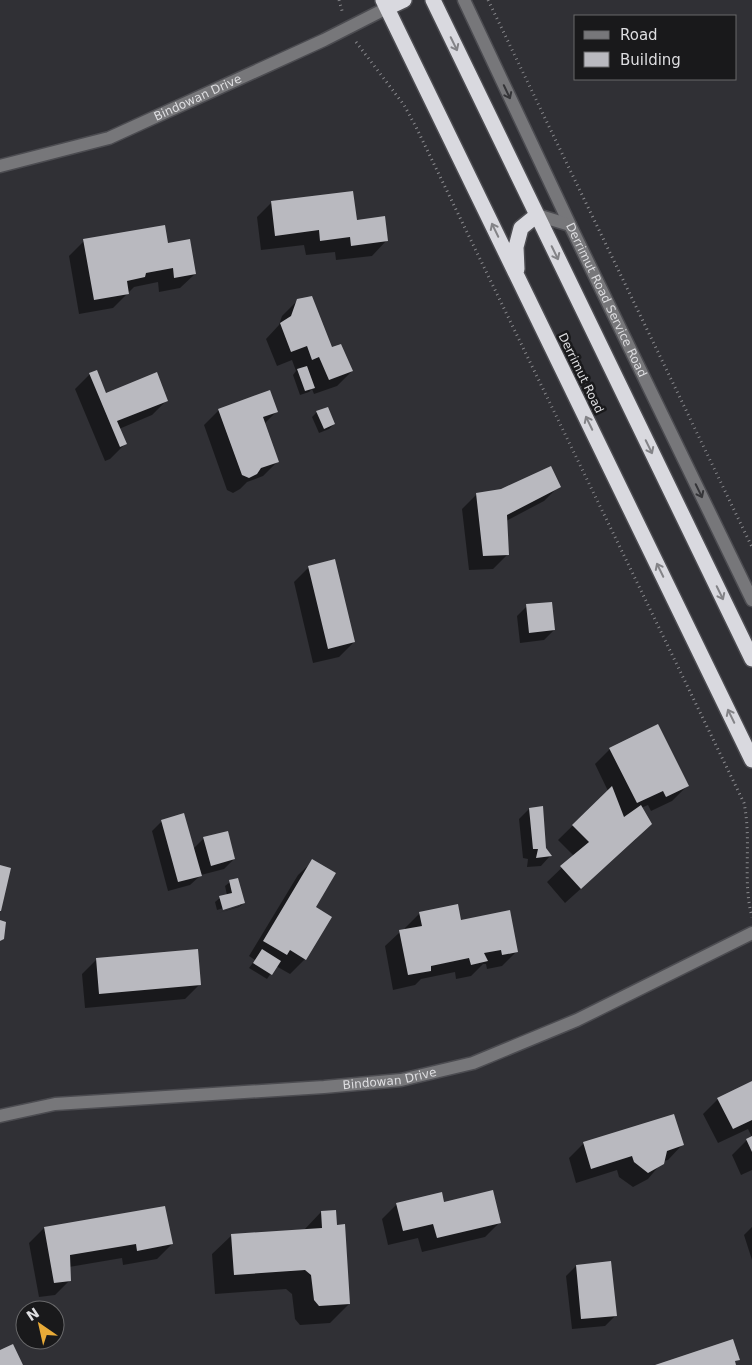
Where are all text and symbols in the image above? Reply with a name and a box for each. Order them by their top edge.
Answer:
legend [574,15,737,80]
text: Road [620,26,658,44]
one-way arrow [450,36,459,51]
text: Building [620,51,681,69]
street label: Bindowan Drive [152,72,244,124]
one-way arrow [503,84,512,99]
street label: Derrimut Road Service Road [562,222,650,380]
one-way arrow [490,223,499,238]
one-way arrow [551,245,561,260]
street label: Derrimut Road [555,331,607,415]
one-way arrow [584,416,593,431]
one-way arrow [644,439,654,454]
one-way arrow [694,483,704,498]
one-way arrow [655,563,664,578]
one-way arrow [716,585,725,600]
one-way arrow [726,709,735,724]
street label: Bindowan Drive [342,1065,438,1092]
north arrow [15,1300,65,1350]
text: N [23,1304,42,1324]

